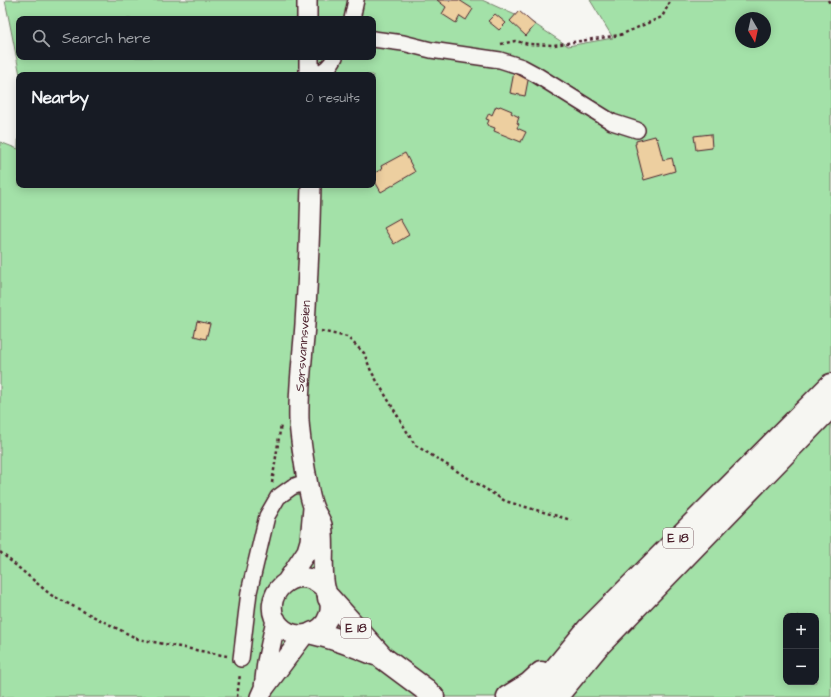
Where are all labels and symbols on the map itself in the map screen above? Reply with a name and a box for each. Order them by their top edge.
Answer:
north arrow [735,12,771,48]
street label: Sørsvannsveien [291,299,315,392]
road number: E 18 [663,528,693,548]
road number: E 18 [341,618,371,638]

